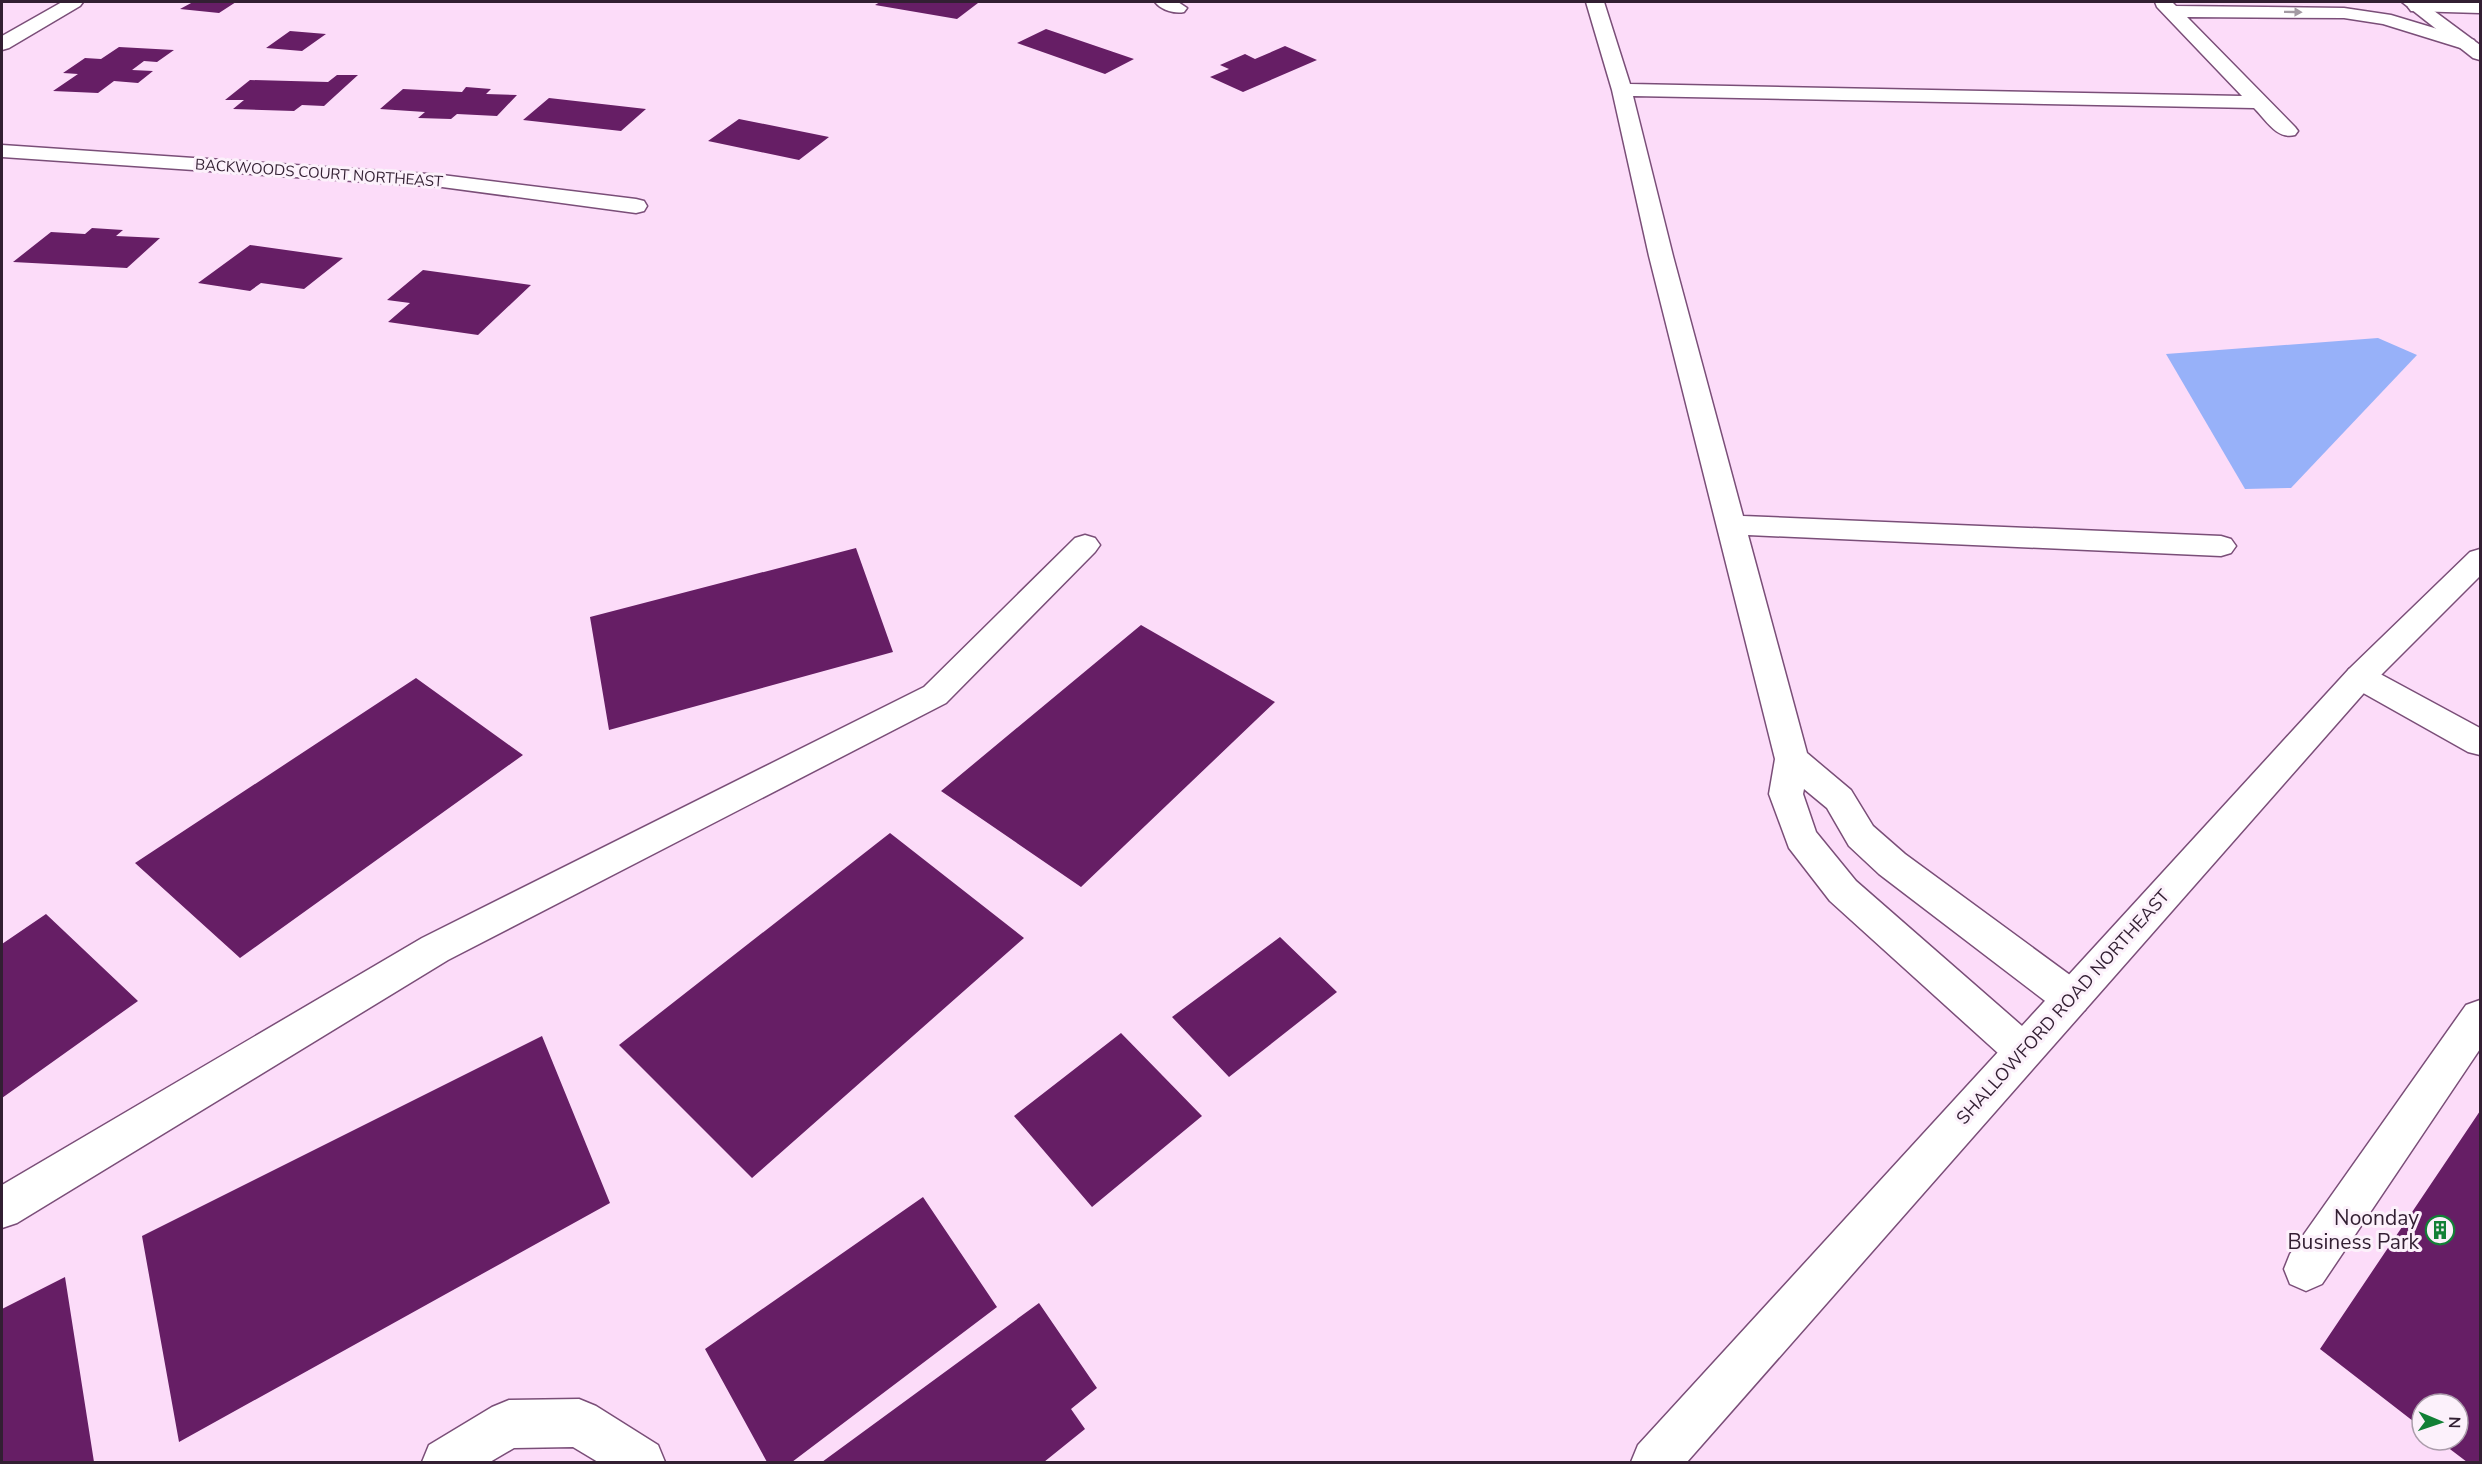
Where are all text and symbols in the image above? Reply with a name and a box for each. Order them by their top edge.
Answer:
one-way arrow [2283,7,2302,17]
street label: BACKWOODS COURT NORTHEAST [194,154,444,192]
street label: SHALLOWFORD ROAD NORTHEAST [1951,884,2175,1130]
place label: Noonday Business Park [2287,1204,2419,1256]
building icon: Noonday Business Park [2424,1214,2456,1246]
north arrow [2410,1392,2470,1452]
text: N [2443,1416,2465,1429]

